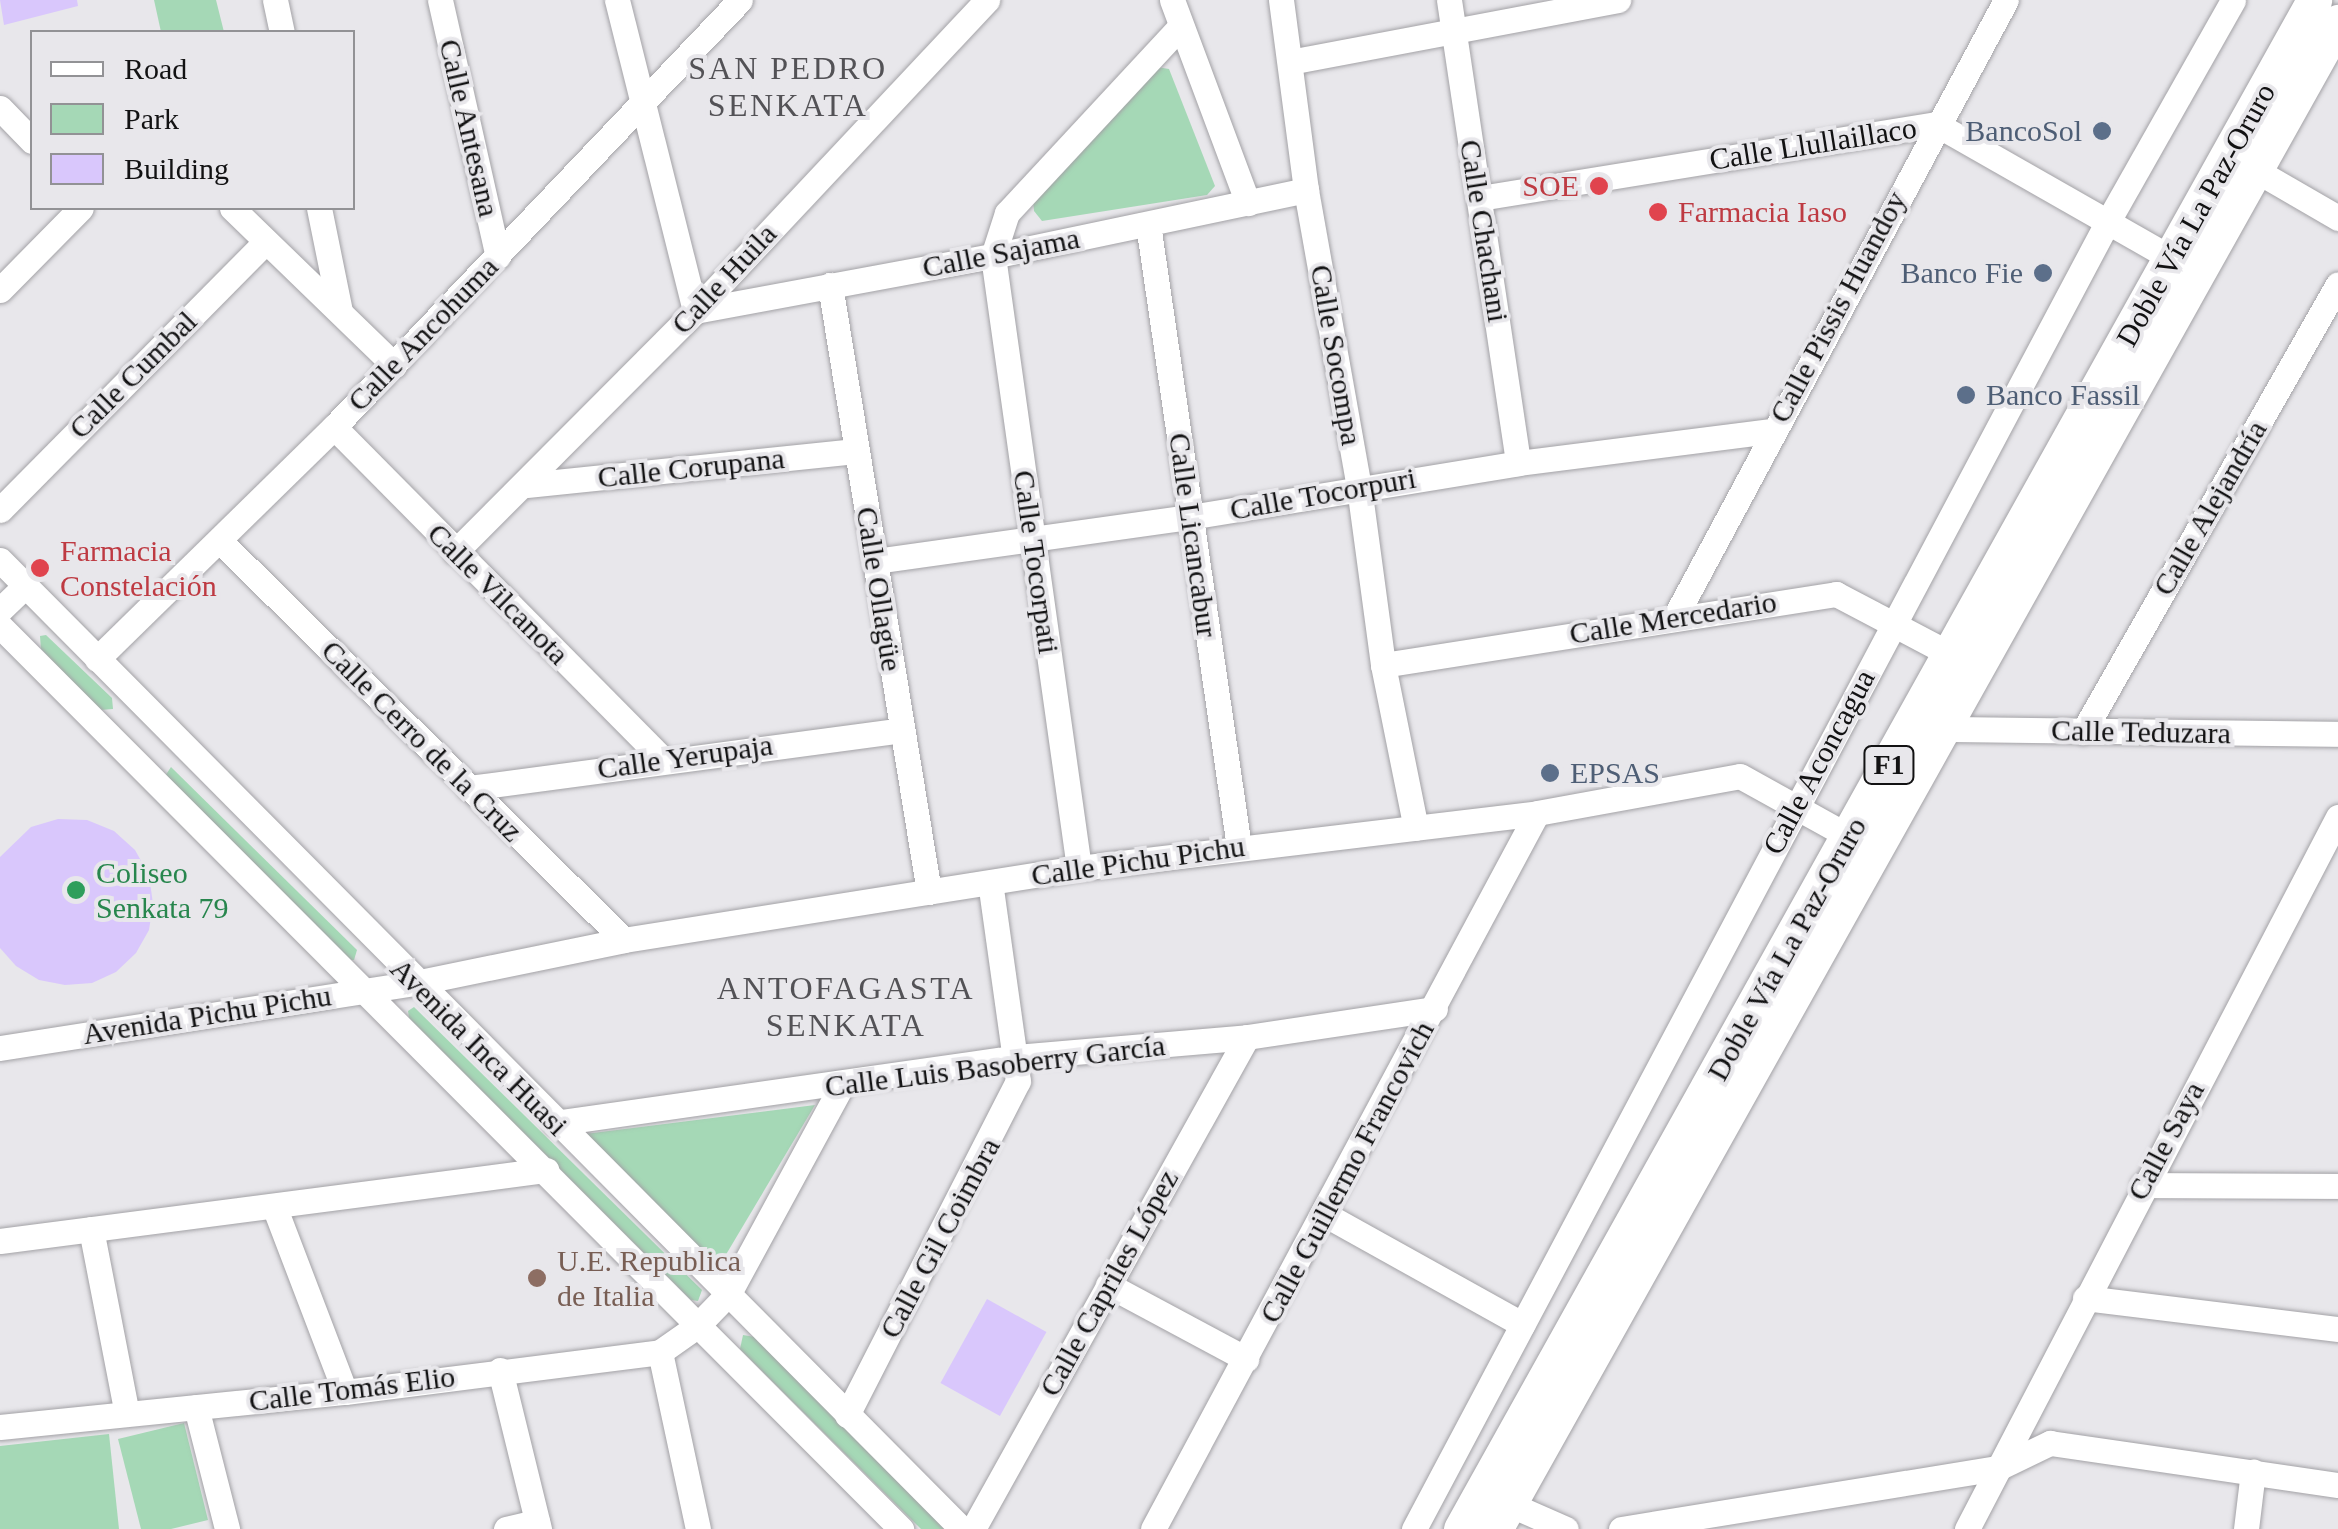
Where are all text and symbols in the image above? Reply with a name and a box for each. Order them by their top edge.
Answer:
legend [30,30,355,210]
street label: Calle Antesana [431,35,507,221]
district label: SAN PEDRO SENKATA [688,50,888,125]
text: Road [124,52,187,85]
street label: Doble Vía La Paz-Oruro [2109,77,2283,353]
text: Park [124,102,179,135]
street label: Calle Llullaillaco [1707,110,1919,178]
place label: BancoSol [1965,113,2082,149]
marker: BancoSol [2091,120,2113,142]
street label: Calle Chachani [1452,137,1516,325]
text: Building [124,152,229,185]
place label: SOE [1522,168,1579,204]
marker: SOE [1588,175,1610,197]
street label: Calle Pissis Huandoy [1762,185,1914,429]
place label: Farmacia Iaso [1678,194,1847,230]
marker: Farmacia Iaso [1647,201,1669,223]
street label: Calle Huila [664,216,784,342]
street label: Calle Sajama [919,220,1083,286]
street label: Calle Ancohuma [340,249,506,419]
place label: Banco Fie [1901,255,2023,291]
street label: Calle Socompa [1302,262,1370,448]
marker: Banco Fie [2032,262,2054,284]
street label: Calle Cumbal [62,304,204,446]
place label: Banco Fassil [1986,377,2140,413]
marker: Banco Fassil [1955,384,1977,406]
street label: Calle Alejandría [2145,414,2275,602]
street label: Calle Licancabur [1161,431,1225,639]
street label: Calle Corupana [596,440,786,496]
street label: Calle Tocorpuri [1227,460,1419,528]
street label: Calle Tocorpati [1005,468,1067,656]
street label: Calle Ollagüe [848,504,910,674]
street label: Calle Vilcanota [420,516,576,672]
place label: Farmacia Constelación [60,533,217,604]
marker: Farmacia Constelación [29,557,51,579]
street label: Calle Mercedario [1567,584,1779,652]
street label: Calle Cerro de la Cruz [314,633,530,849]
street label: Calle Aconcagua [1755,663,1883,861]
street label: Calle Teduzara [2051,712,2231,752]
street label: Calle Yerupaja [594,727,776,787]
road number: F1 [1862,742,1916,788]
place label: EPSAS [1570,755,1660,791]
marker: EPSAS [1539,762,1561,784]
street label: Doble Vía La Paz-Oruro [1700,811,1874,1087]
street label: Calle Pichu Pichu [1029,828,1247,894]
place label: Coliseo Senkata 79 [96,855,228,926]
marker: Coliseo Senkata 79 [65,879,87,901]
street label: Avenida Inca Huasi [383,951,575,1143]
district label: ANTOFAGASTA SENKATA [717,970,975,1045]
street label: Avenida Pichu Pichu [80,978,334,1052]
street label: Calle Guillermo Francovich [1252,1015,1442,1329]
street label: Calle Luis Basoberry García [823,1027,1167,1105]
street label: Calle Saya [2120,1076,2212,1206]
street label: Calle Gil Coimbra [872,1132,1008,1344]
street label: Calle Capriles López [1032,1164,1186,1402]
place label: U.E. Republica de Italia [557,1243,741,1314]
marker: U.E. Republica de Italia [526,1267,548,1289]
street label: Calle Tomás Elio [247,1358,457,1420]

